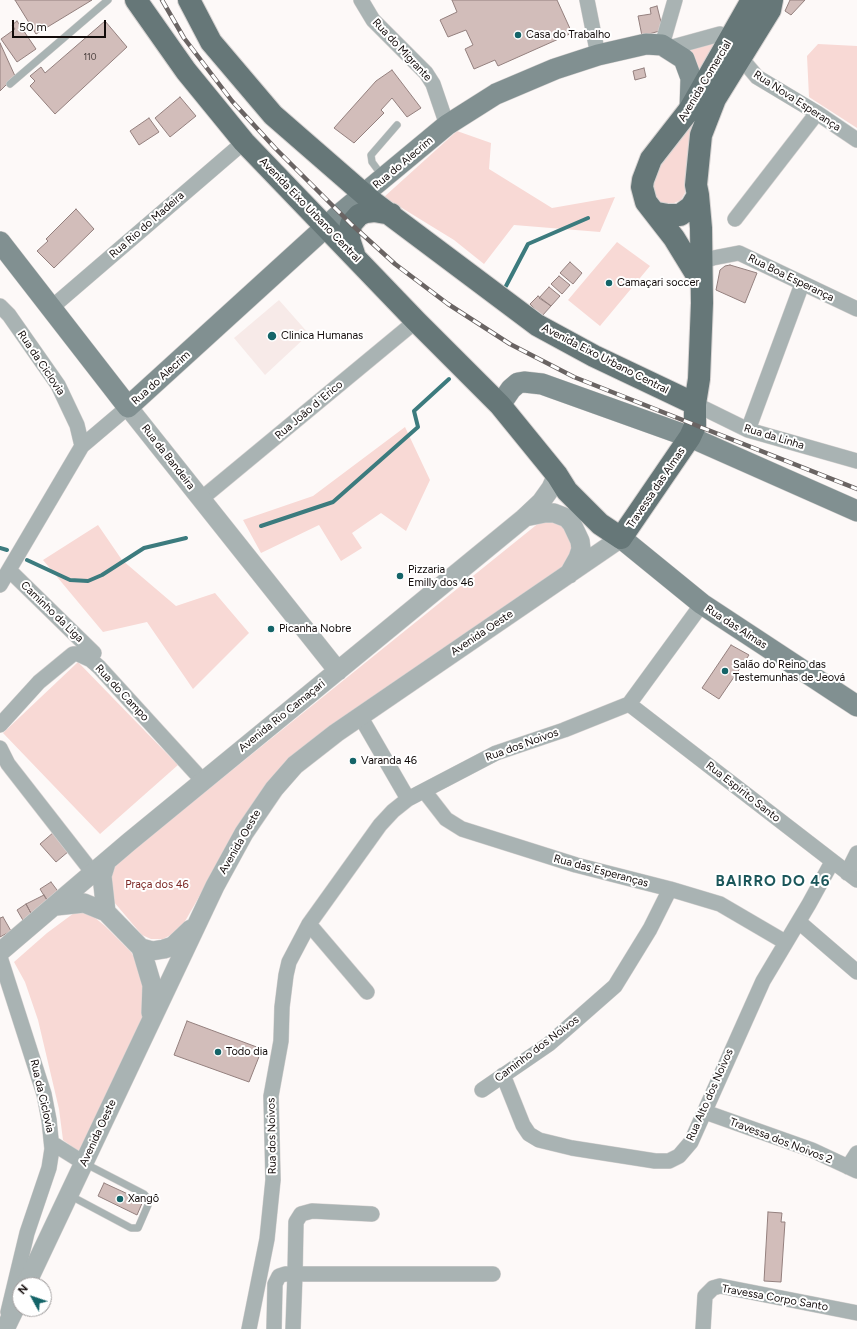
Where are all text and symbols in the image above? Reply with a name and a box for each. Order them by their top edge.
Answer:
scale bar [14,12,108,38]
street label: Rua do Migrante [370,16,434,84]
text: 50 m [19,20,47,34]
place label: Casa do Trabalho [526,28,610,42]
marker: Casa do Trabalho [513,30,523,40]
street label: Avenida Comercial [676,38,734,124]
house number: 110 [83,52,97,62]
street label: Rua Nova Esperança [751,68,843,134]
street label: Rua do Alecrim [370,134,436,192]
street label: Avenida Eixo Urbano Central [256,155,364,265]
street label: Rua Rio do Madeira [107,189,187,261]
street label: Rua Boa Esperança [746,251,836,305]
place label: Camaçari soccer [617,276,699,290]
marker: Camaçari soccer [604,278,614,288]
street label: Avenida Eixo Urbano Central [539,321,671,397]
street label: Rua da Ciclovia [15,328,67,398]
place label: Clinica Humanas [281,329,363,343]
marker: Clinica Humanas [266,330,278,342]
street label: Rua do Alecrim [129,348,193,408]
street label: Rua João d 'Erico [272,378,346,442]
street label: Rua da Bandeira [139,422,197,492]
street label: Rua da Linha [742,422,806,452]
street label: Travessa das Almas [624,445,688,531]
place label: Pizzaria Emilly dos 46 [408,563,473,589]
marker: Pizzaria Emilly dos 46 [395,571,405,581]
street label: Caminho da Liga [18,579,86,645]
street label: Rua das Almas [703,602,769,652]
street label: Avenida Oeste [448,607,516,659]
place label: Picanha Nobre [279,622,351,636]
marker: Picanha Nobre [266,624,276,634]
place label: Salão do Reino das Testemunhas de Jeová [733,658,845,684]
street label: Rua do Campo [92,662,152,724]
marker: Salão do Reino das Testemunhas de Jeová [720,666,730,676]
street label: Avenida Rio Camaçari [236,677,328,755]
street label: Rua dos Noivos [484,726,560,764]
place label: Varanda 46 [361,754,417,768]
marker: Varanda 46 [348,756,358,766]
street label: Rua Espirito Santo [703,759,783,825]
street label: Avenida Oeste [216,807,264,877]
street label: Rua das Esperanças [552,852,650,890]
district label: BAIRRO DO 46 [715,873,831,891]
park label: Praça dos 46 [125,878,189,892]
street label: Caminho dos Noivos [492,1013,582,1085]
place label: Todo dia [226,1045,268,1059]
marker: Todo dia [213,1047,223,1057]
street label: Rua Alto dos Noivos [684,1047,736,1143]
street label: Rua da Ciclovia [27,1058,57,1134]
street label: Avenida Oeste [77,1098,119,1168]
street label: Rua dos Noivos [265,1098,279,1174]
street label: Travessa dos Noivos 2 [728,1115,834,1167]
place label: Xangô [128,1192,159,1206]
marker: Xangô [115,1194,125,1204]
north arrow [12,1277,52,1317]
text: N [15,1282,31,1297]
street label: Travessa Corpo Santo [721,1282,829,1314]

